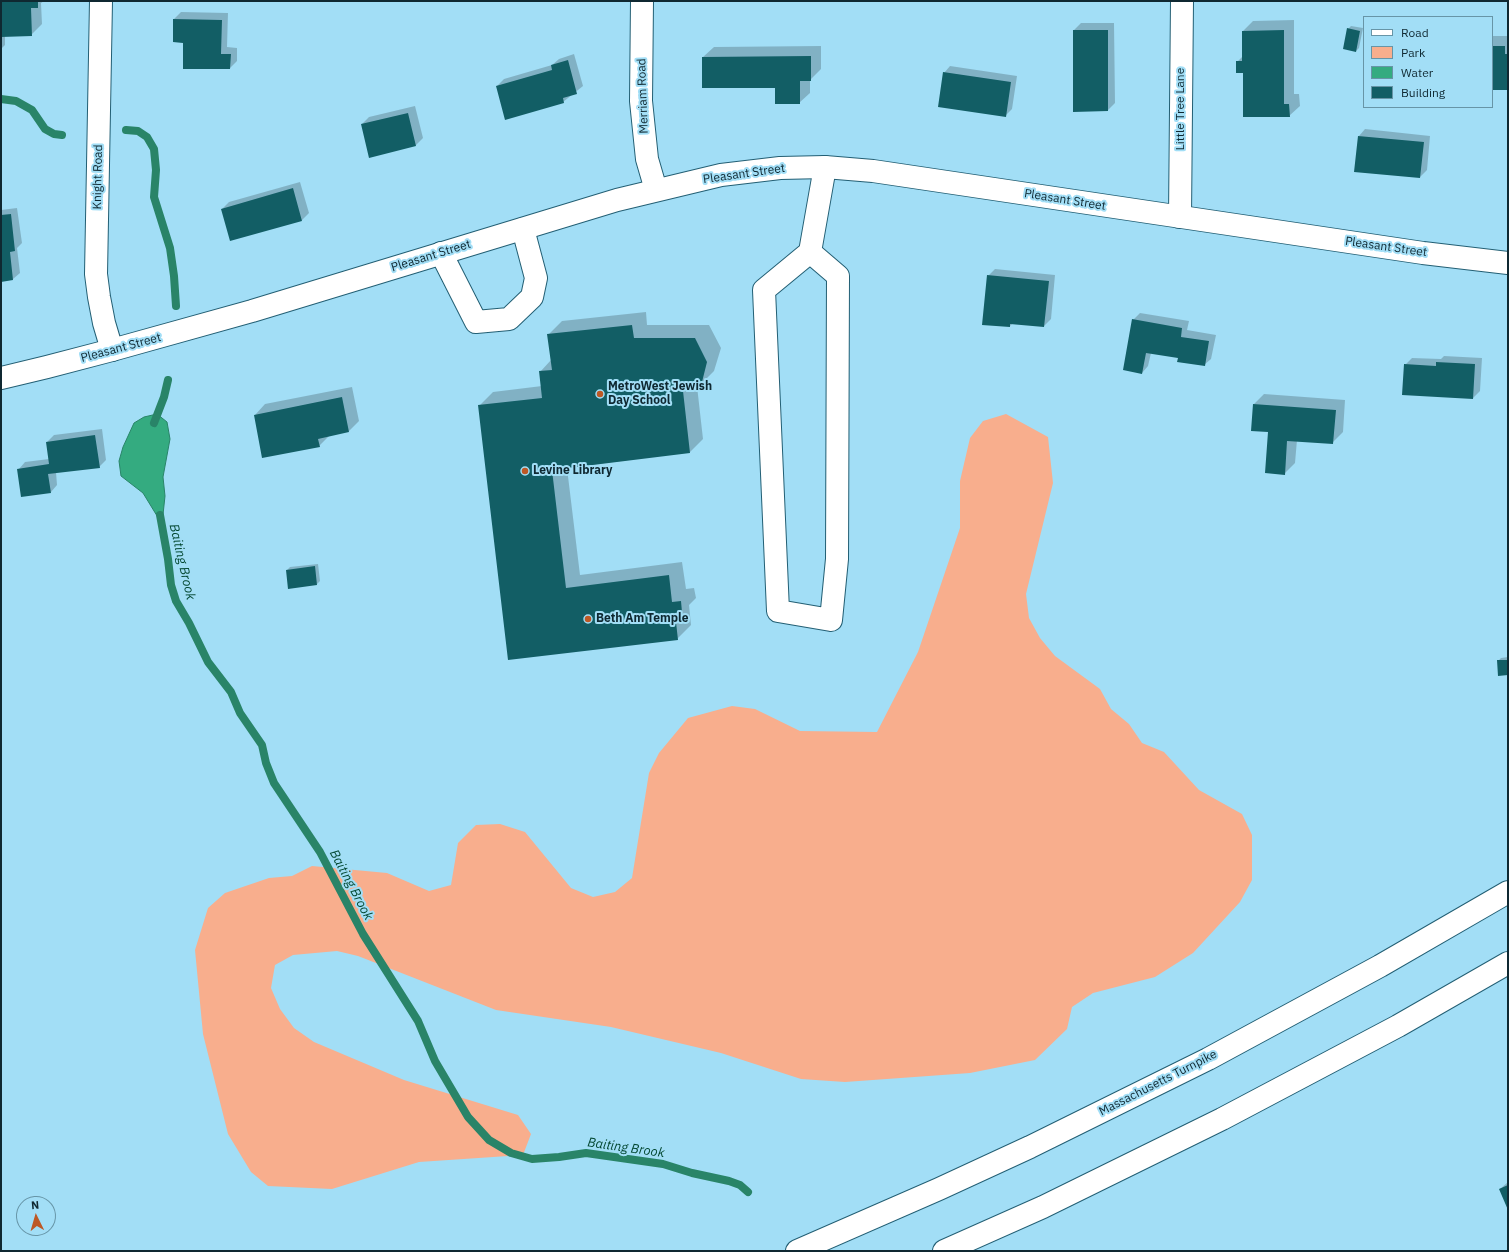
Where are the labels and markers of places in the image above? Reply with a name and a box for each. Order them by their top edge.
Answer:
place label: MetroWest Jewish Day School [608,380,712,408]
marker: MetroWest Jewish Day School [595,389,605,399]
place label: Levine Library [533,464,612,478]
marker: Levine Library [520,466,530,476]
place label: Beth Am Temple [596,612,688,626]
marker: Beth Am Temple [583,614,593,624]

